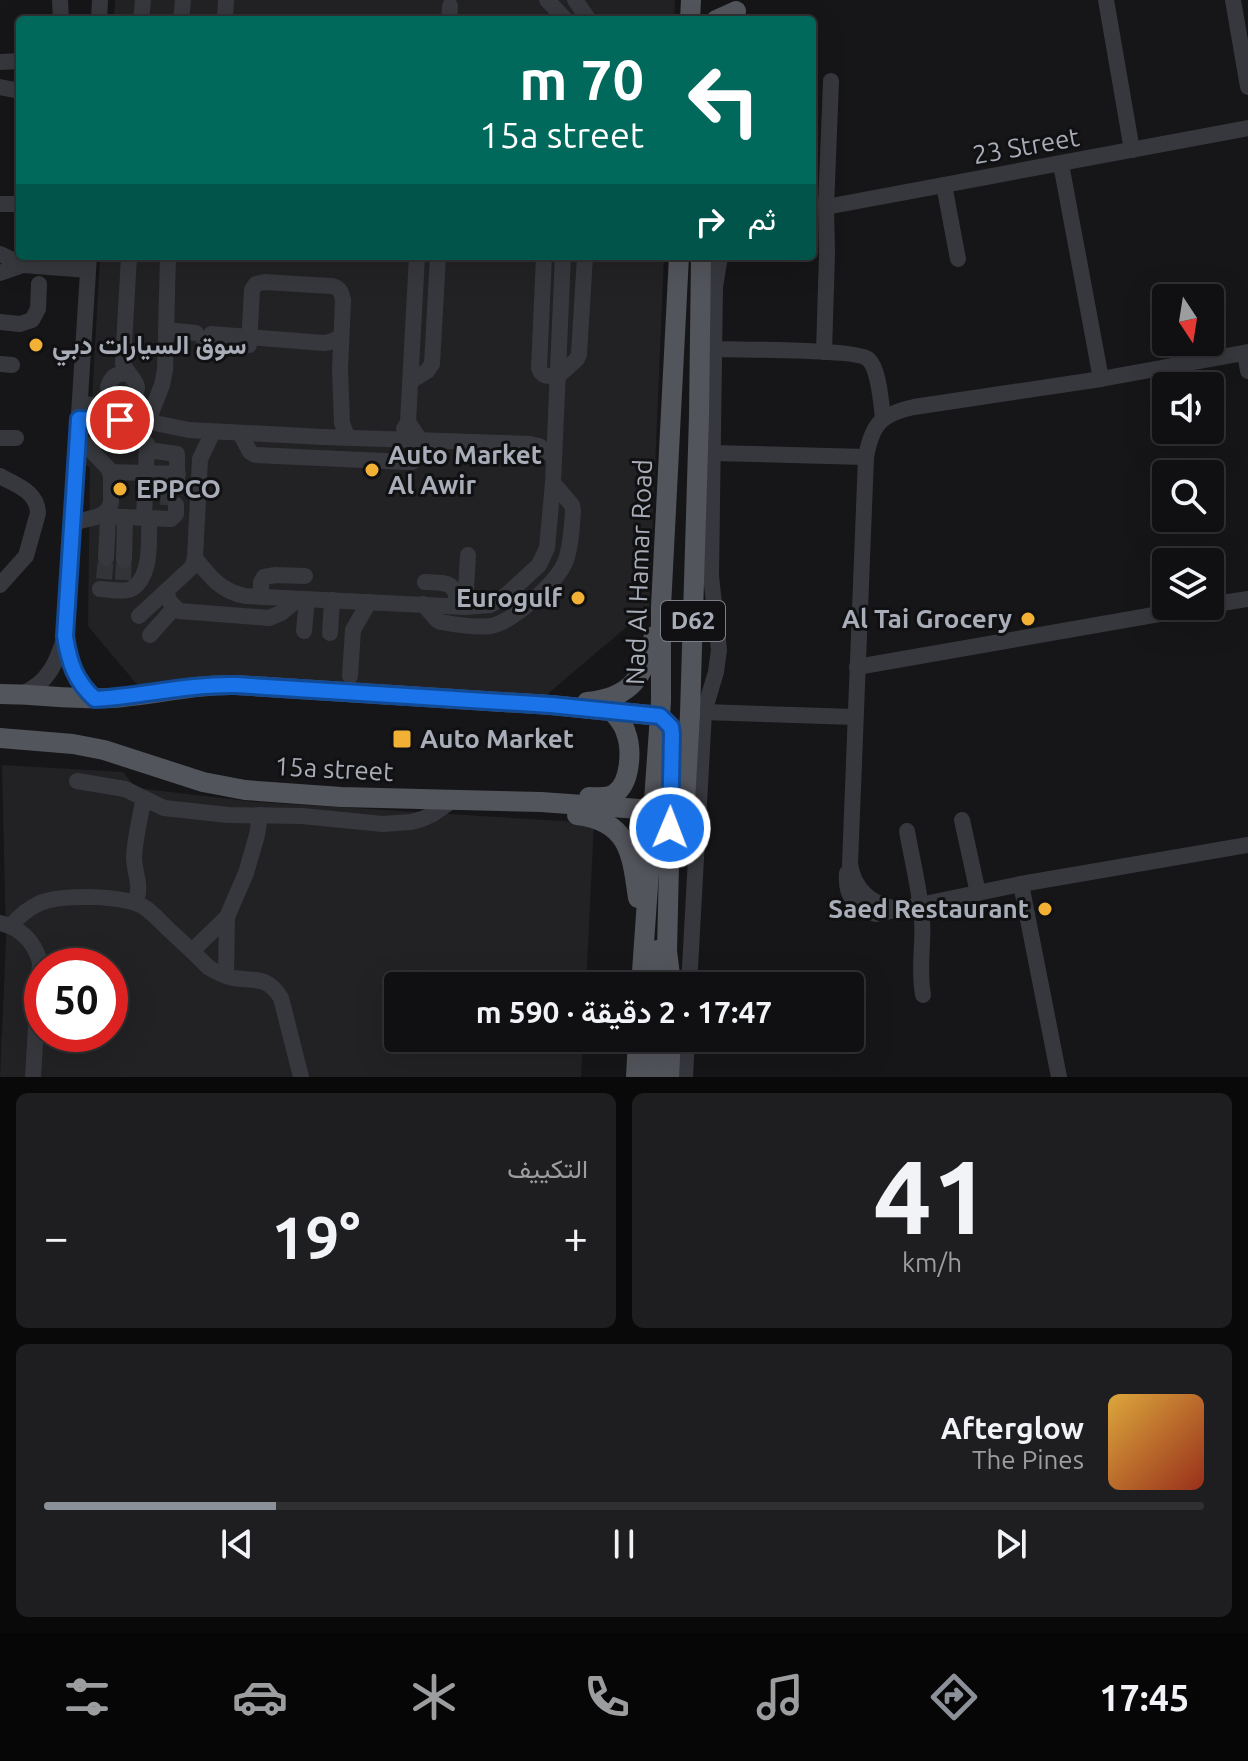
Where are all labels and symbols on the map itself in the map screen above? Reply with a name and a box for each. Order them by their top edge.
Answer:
street label: 23 Street [970,122,1082,169]
north arrow [1152,284,1224,356]
place label: سوق السيارات دبي [52,330,246,367]
marker: سوق السيارات دبي [27,336,45,354]
pin [86,386,154,454]
place label: Auto Market Al Awir [388,440,542,499]
street label: Nad Al Hamar Road [620,459,657,685]
marker: Auto Market Al Awir [363,461,381,479]
place label: EPPCO [136,474,221,503]
marker: EPPCO [111,480,129,498]
place label: Eurogulf [456,583,562,612]
marker: Eurogulf [569,589,587,607]
road number: D62 [661,601,725,641]
place label: Al Tai Grocery [842,604,1012,633]
marker: Al Tai Grocery [1019,610,1037,628]
place label: Auto Market [420,724,574,753]
marker: Auto Market [391,728,413,750]
street label: 15a street [274,751,394,786]
position arrow [628,786,712,870]
place label: Saed Restaurant [828,894,1029,923]
marker: Saed Restaurant [1036,900,1054,918]
speed limit sign: 50 [24,948,128,1052]

